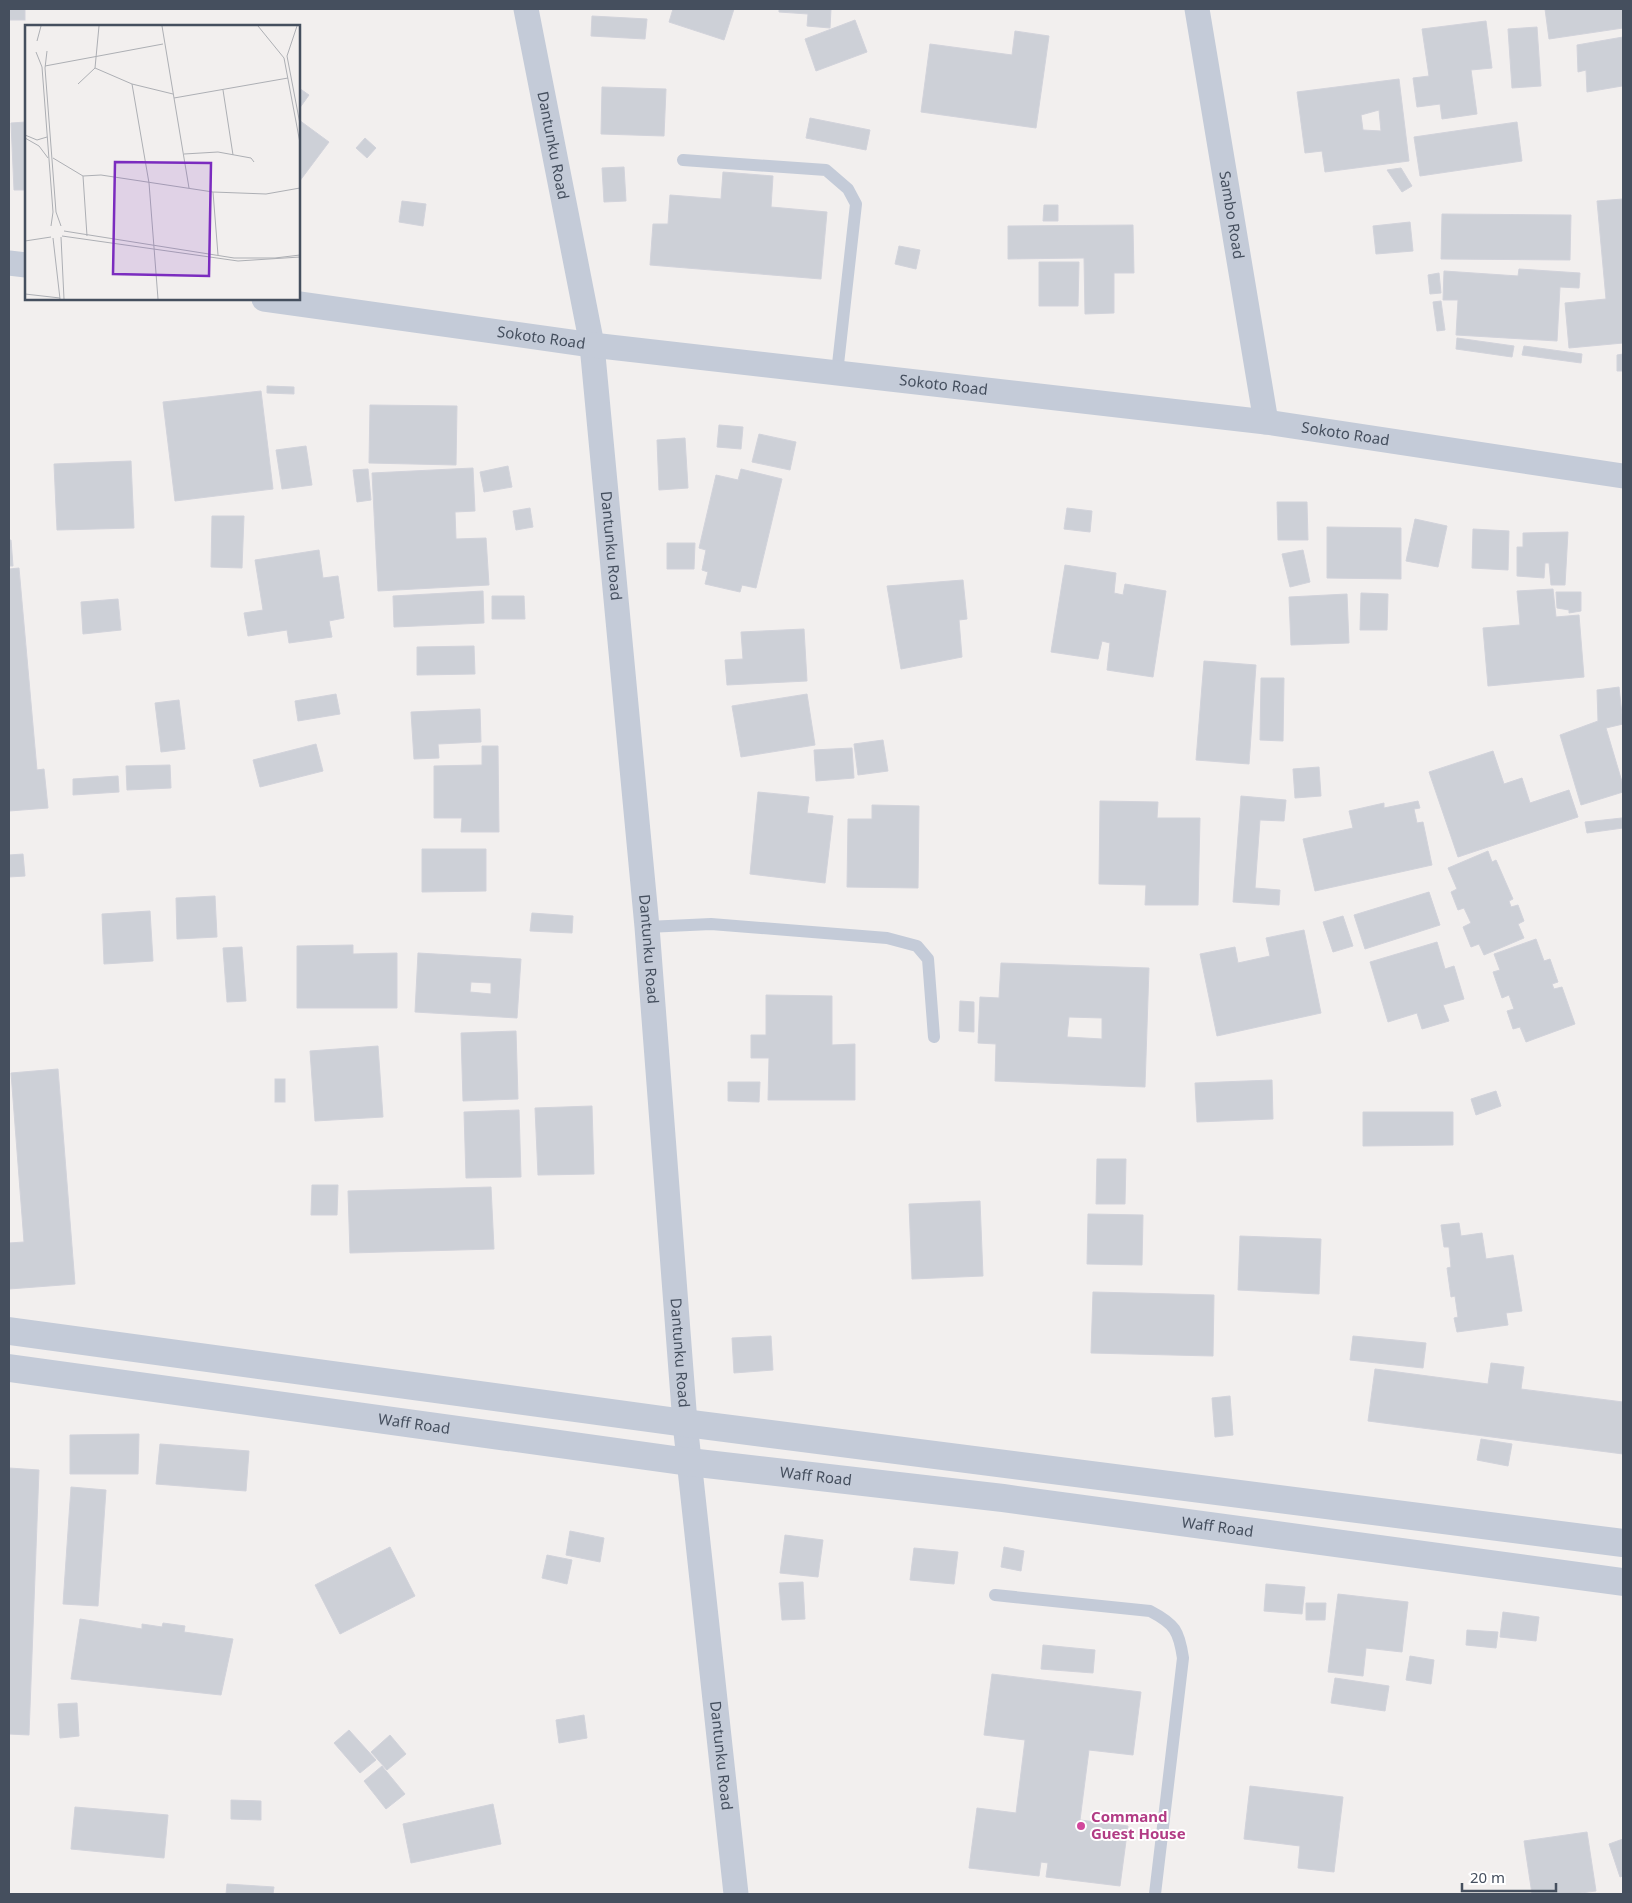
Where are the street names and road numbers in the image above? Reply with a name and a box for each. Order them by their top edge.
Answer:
street label: Dantunku Road [533,89,574,201]
street label: Sambo Road [1215,169,1250,261]
street label: Sokoto Road [496,321,587,353]
street label: Sokoto Road [898,369,989,399]
street label: Sokoto Road [1300,417,1391,450]
street label: Dantunku Road [597,490,627,601]
street label: Dantunku Road [635,893,664,1004]
street label: Dantunku Road [666,1297,695,1408]
street label: Waff Road [377,1408,452,1438]
street label: Waff Road [779,1461,853,1490]
street label: Waff Road [1180,1511,1255,1541]
street label: Dantunku Road [706,1700,738,1811]

